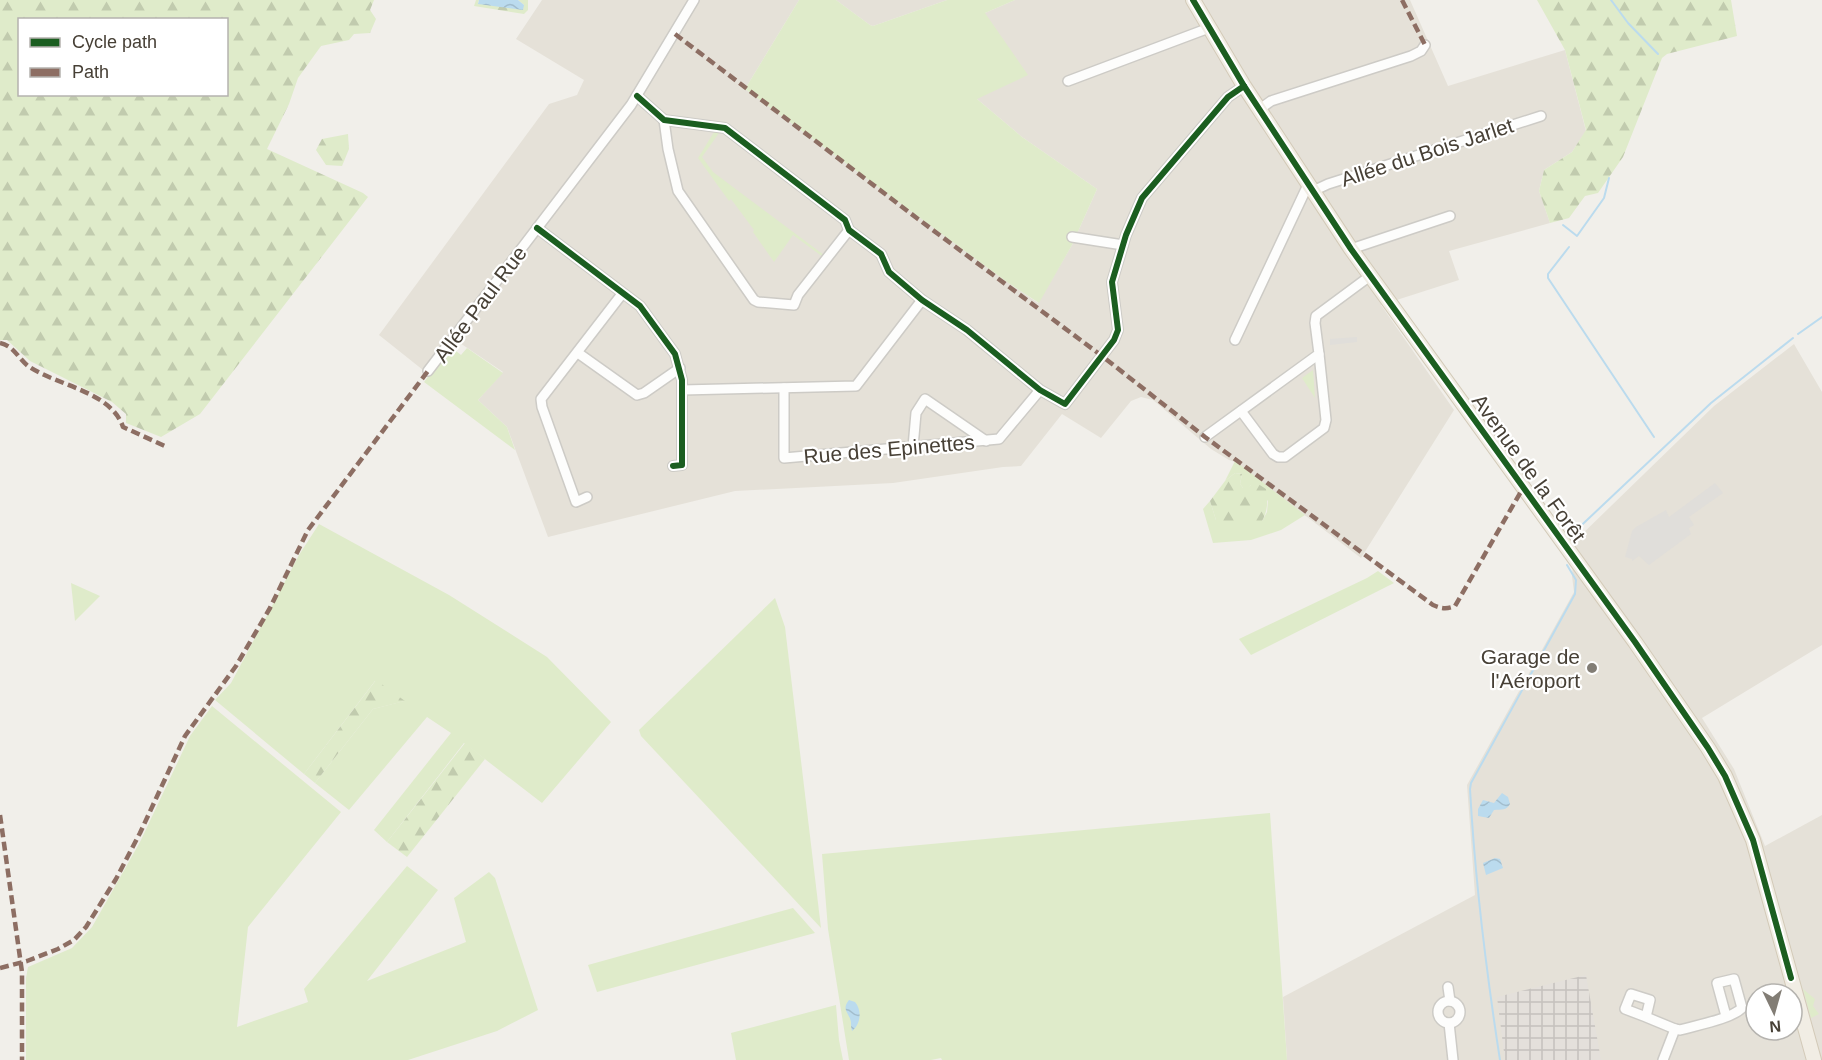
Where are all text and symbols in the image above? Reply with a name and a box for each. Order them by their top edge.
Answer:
legend [18,18,228,96]
text: Cycle path [72,32,157,52]
text: Path [72,62,109,82]
street label: Allée du Bois Jarlet [1338,113,1516,191]
street label: Allée Paul Rue [429,242,531,366]
street label: Avenue de la Forêt [1468,390,1590,547]
street label: Rue des Epinettes [803,430,975,468]
place label: Garage de l'Aéroport [1481,645,1580,692]
marker: Garage de l'Aéroport [1585,661,1599,675]
north arrow [1744,982,1804,1042]
text: N [1769,1017,1782,1035]

